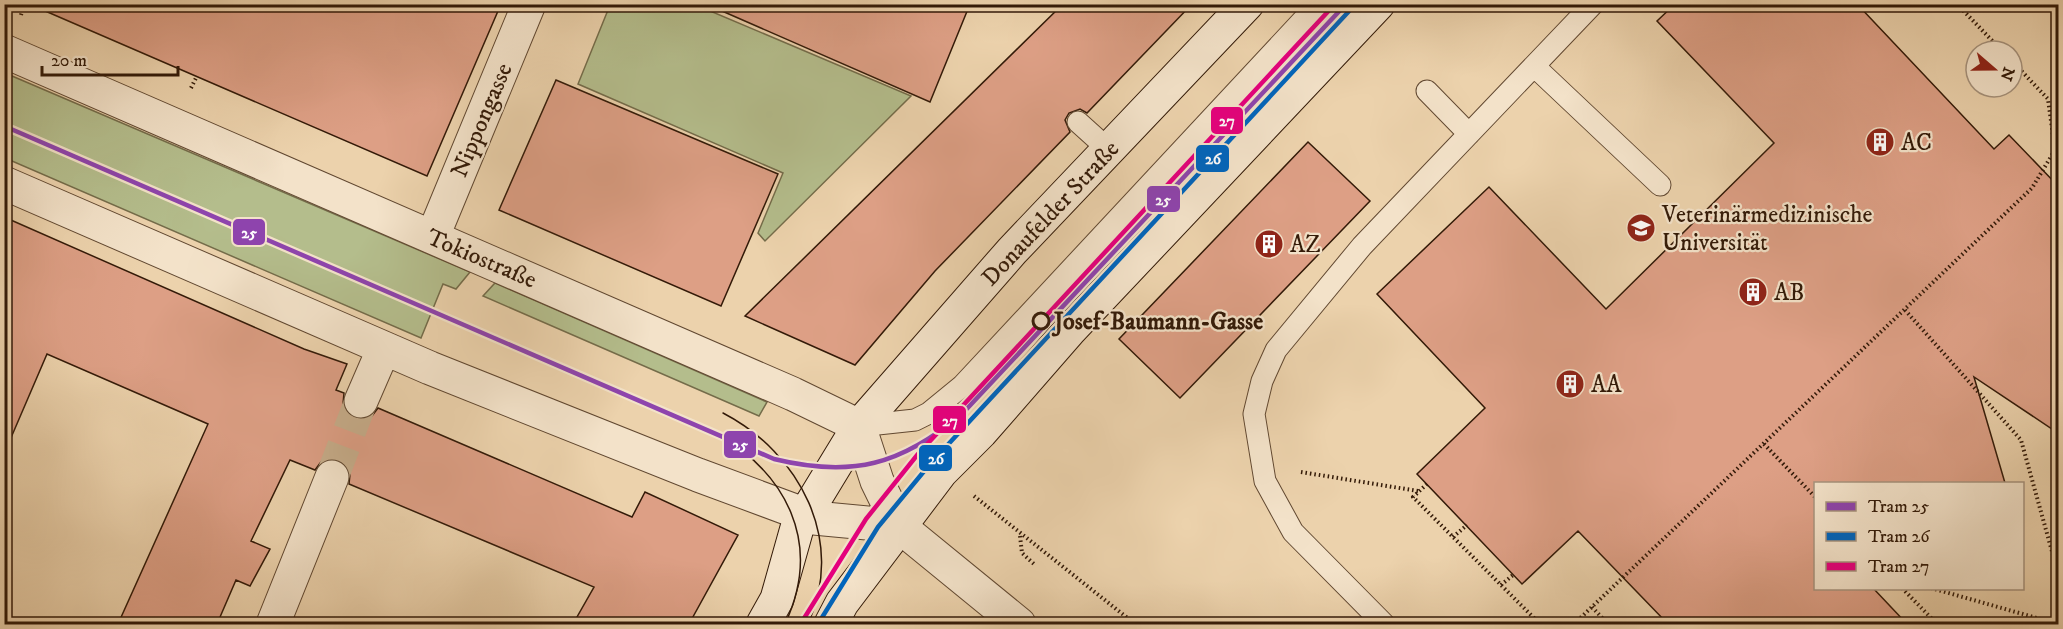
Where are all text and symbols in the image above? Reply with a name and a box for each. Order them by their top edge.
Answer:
scale bar [42,39,178,77]
north arrow [1964,39,2024,99]
text: 20 m [51,50,87,72]
street label: Nippongasse [444,59,519,182]
text: N [1996,64,2019,83]
line badge: 27 [1210,106,1244,135]
text: 27 [1219,111,1235,131]
building icon: AC [1864,126,1896,158]
place label: AC [1901,128,1932,158]
street label: Donaufelder Straße [976,135,1126,293]
line badge: 26 [1195,144,1230,173]
text: 26 [1205,149,1223,169]
line badge: 25 [1146,185,1181,213]
text: 25 [1155,190,1171,210]
place label: Veterinärmedizinische Universität [1661,200,1872,258]
school or university icon: Veterinärmedizinische Universität [1625,212,1657,244]
line badge: 25 [232,218,266,246]
street label: Tokiostraße [422,222,541,295]
text: 25 [241,223,257,243]
building icon: AZ [1253,228,1285,260]
place label: AZ [1290,230,1321,260]
building icon: AB [1737,276,1769,308]
place label: AB [1774,278,1804,308]
place label: Josef-Baumann-Gasse [1051,307,1263,337]
marker: Josef-Baumann-Gasse [1032,312,1050,330]
building icon: AA [1554,368,1586,400]
place label: AA [1591,370,1622,400]
line badge: 27 [932,405,967,434]
text: 27 [942,411,958,431]
line badge: 25 [723,430,757,459]
text: 25 [732,435,748,455]
line badge: 26 [918,444,953,472]
text: 26 [928,449,946,469]
legend [1814,482,2024,590]
text: Tram 25 [1868,496,1929,518]
text: Tram 26 [1868,526,1930,548]
text: Tram 27 [1868,556,1929,578]

